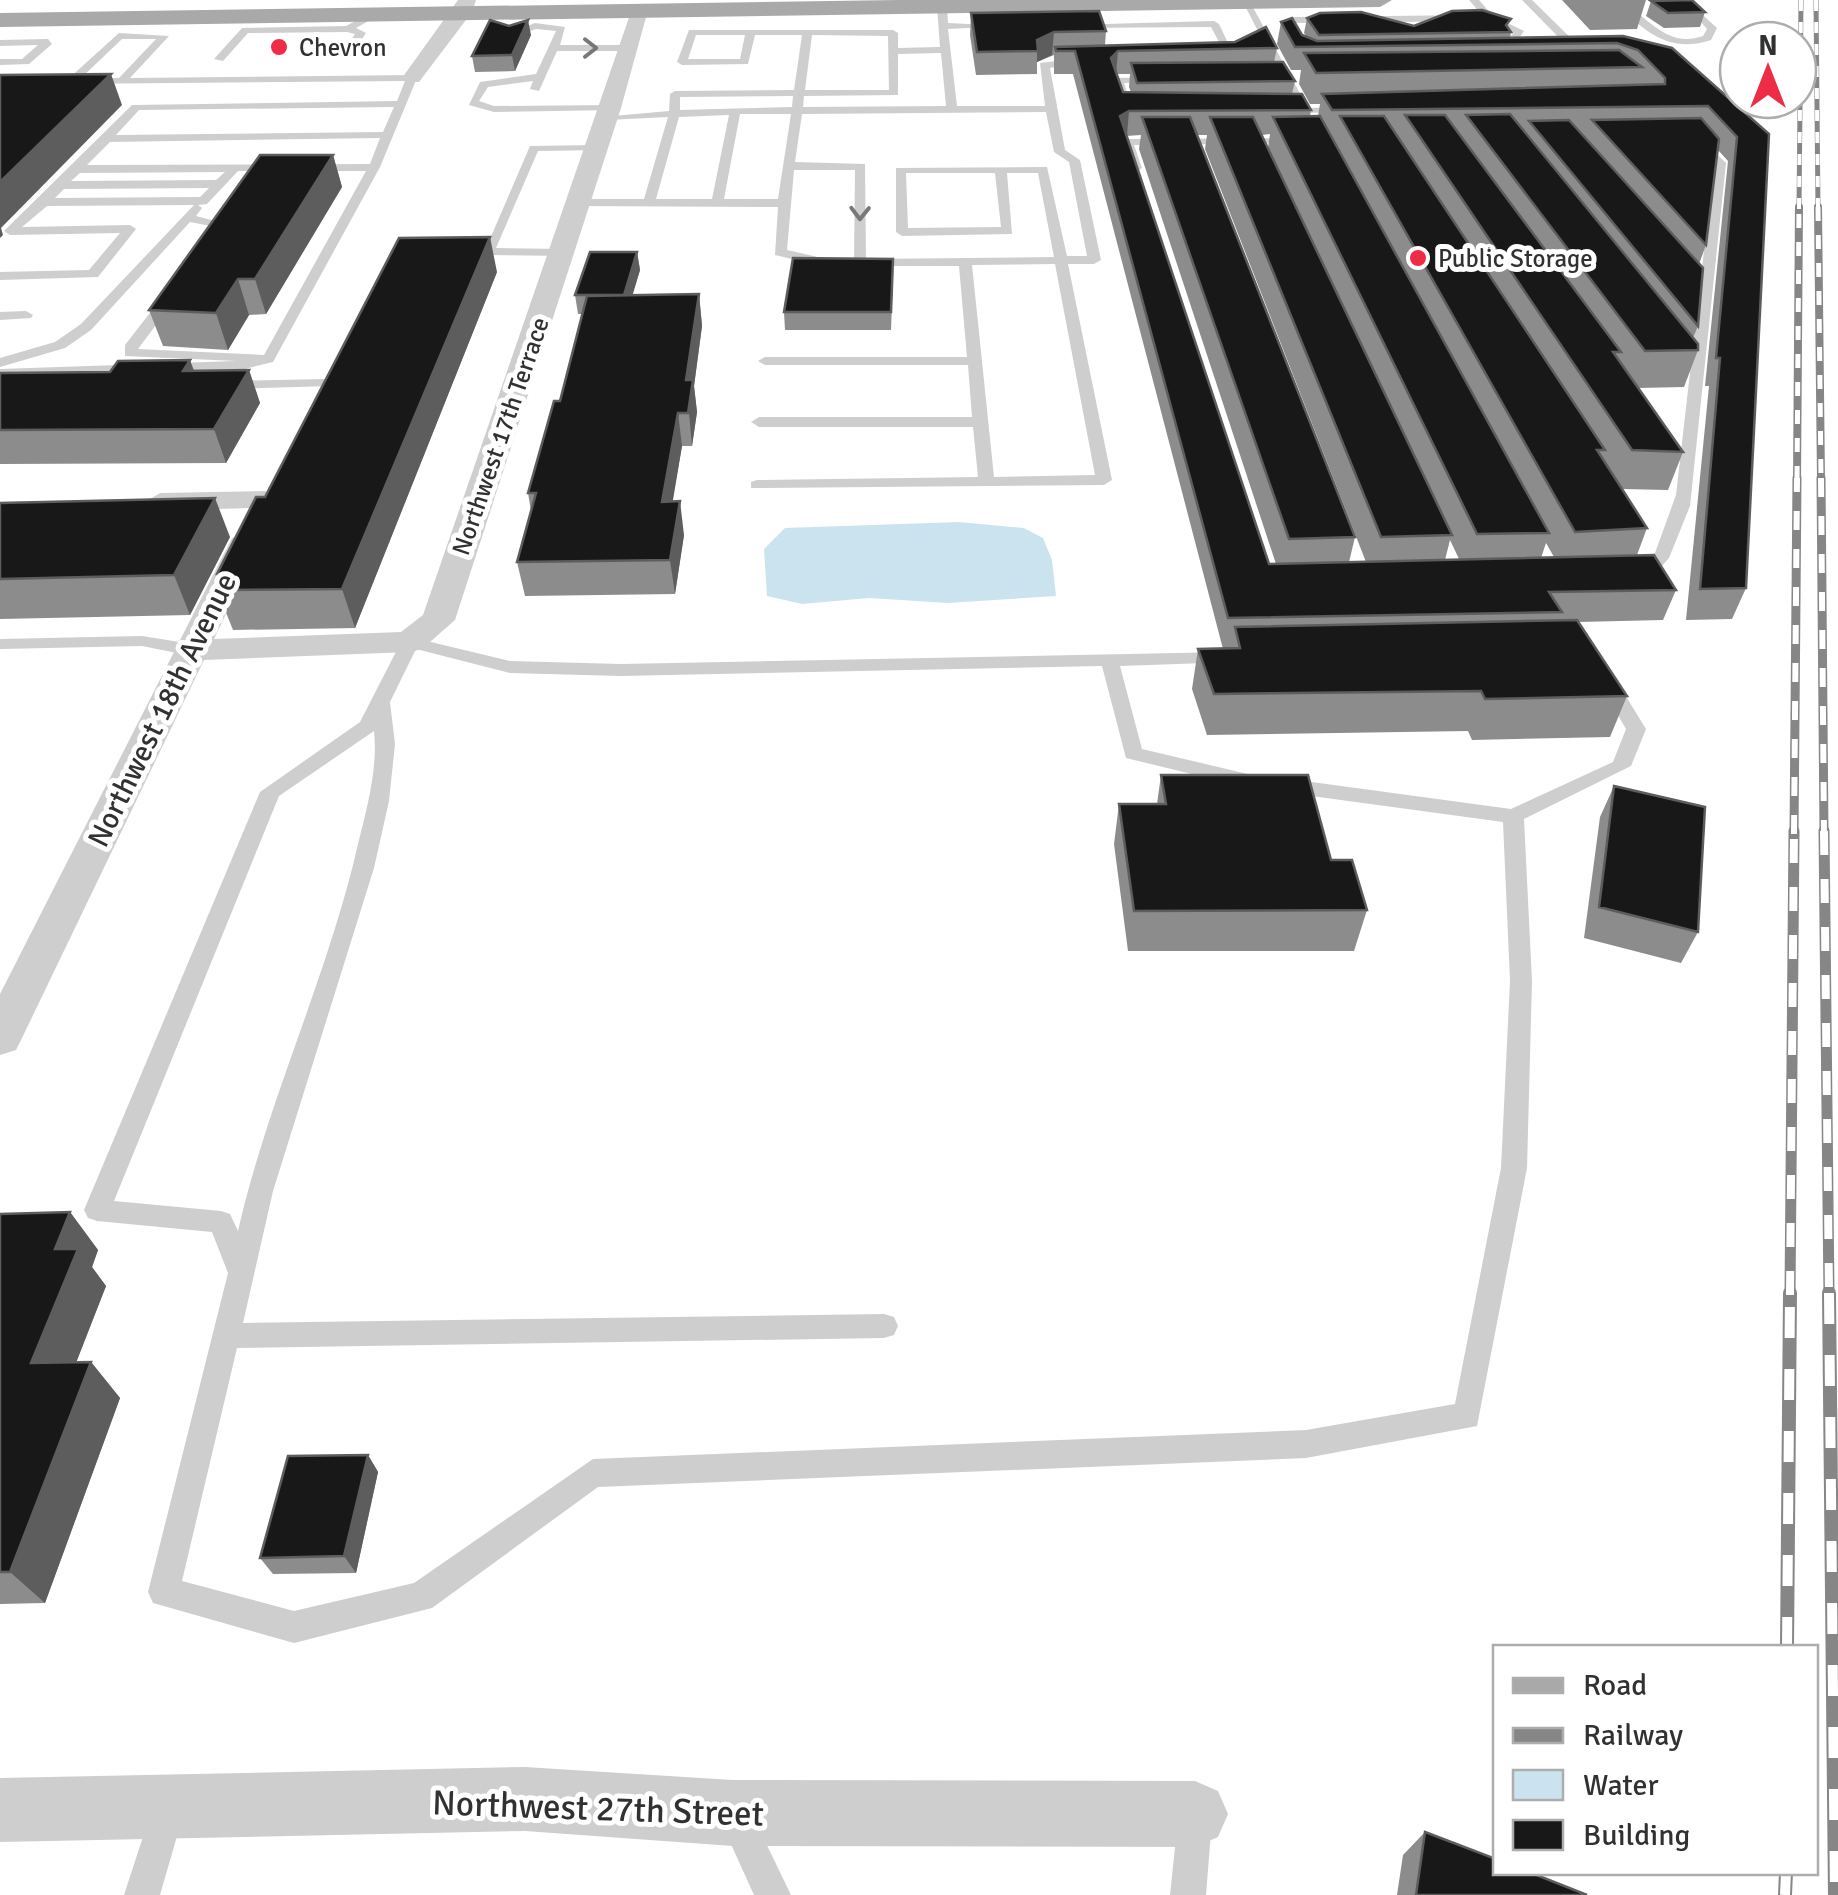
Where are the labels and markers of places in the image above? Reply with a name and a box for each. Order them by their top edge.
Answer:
place label: Chevron [299,32,387,63]
marker: Chevron [268,36,290,58]
place label: Public Storage [1438,243,1593,274]
marker: Public Storage [1407,247,1429,269]

